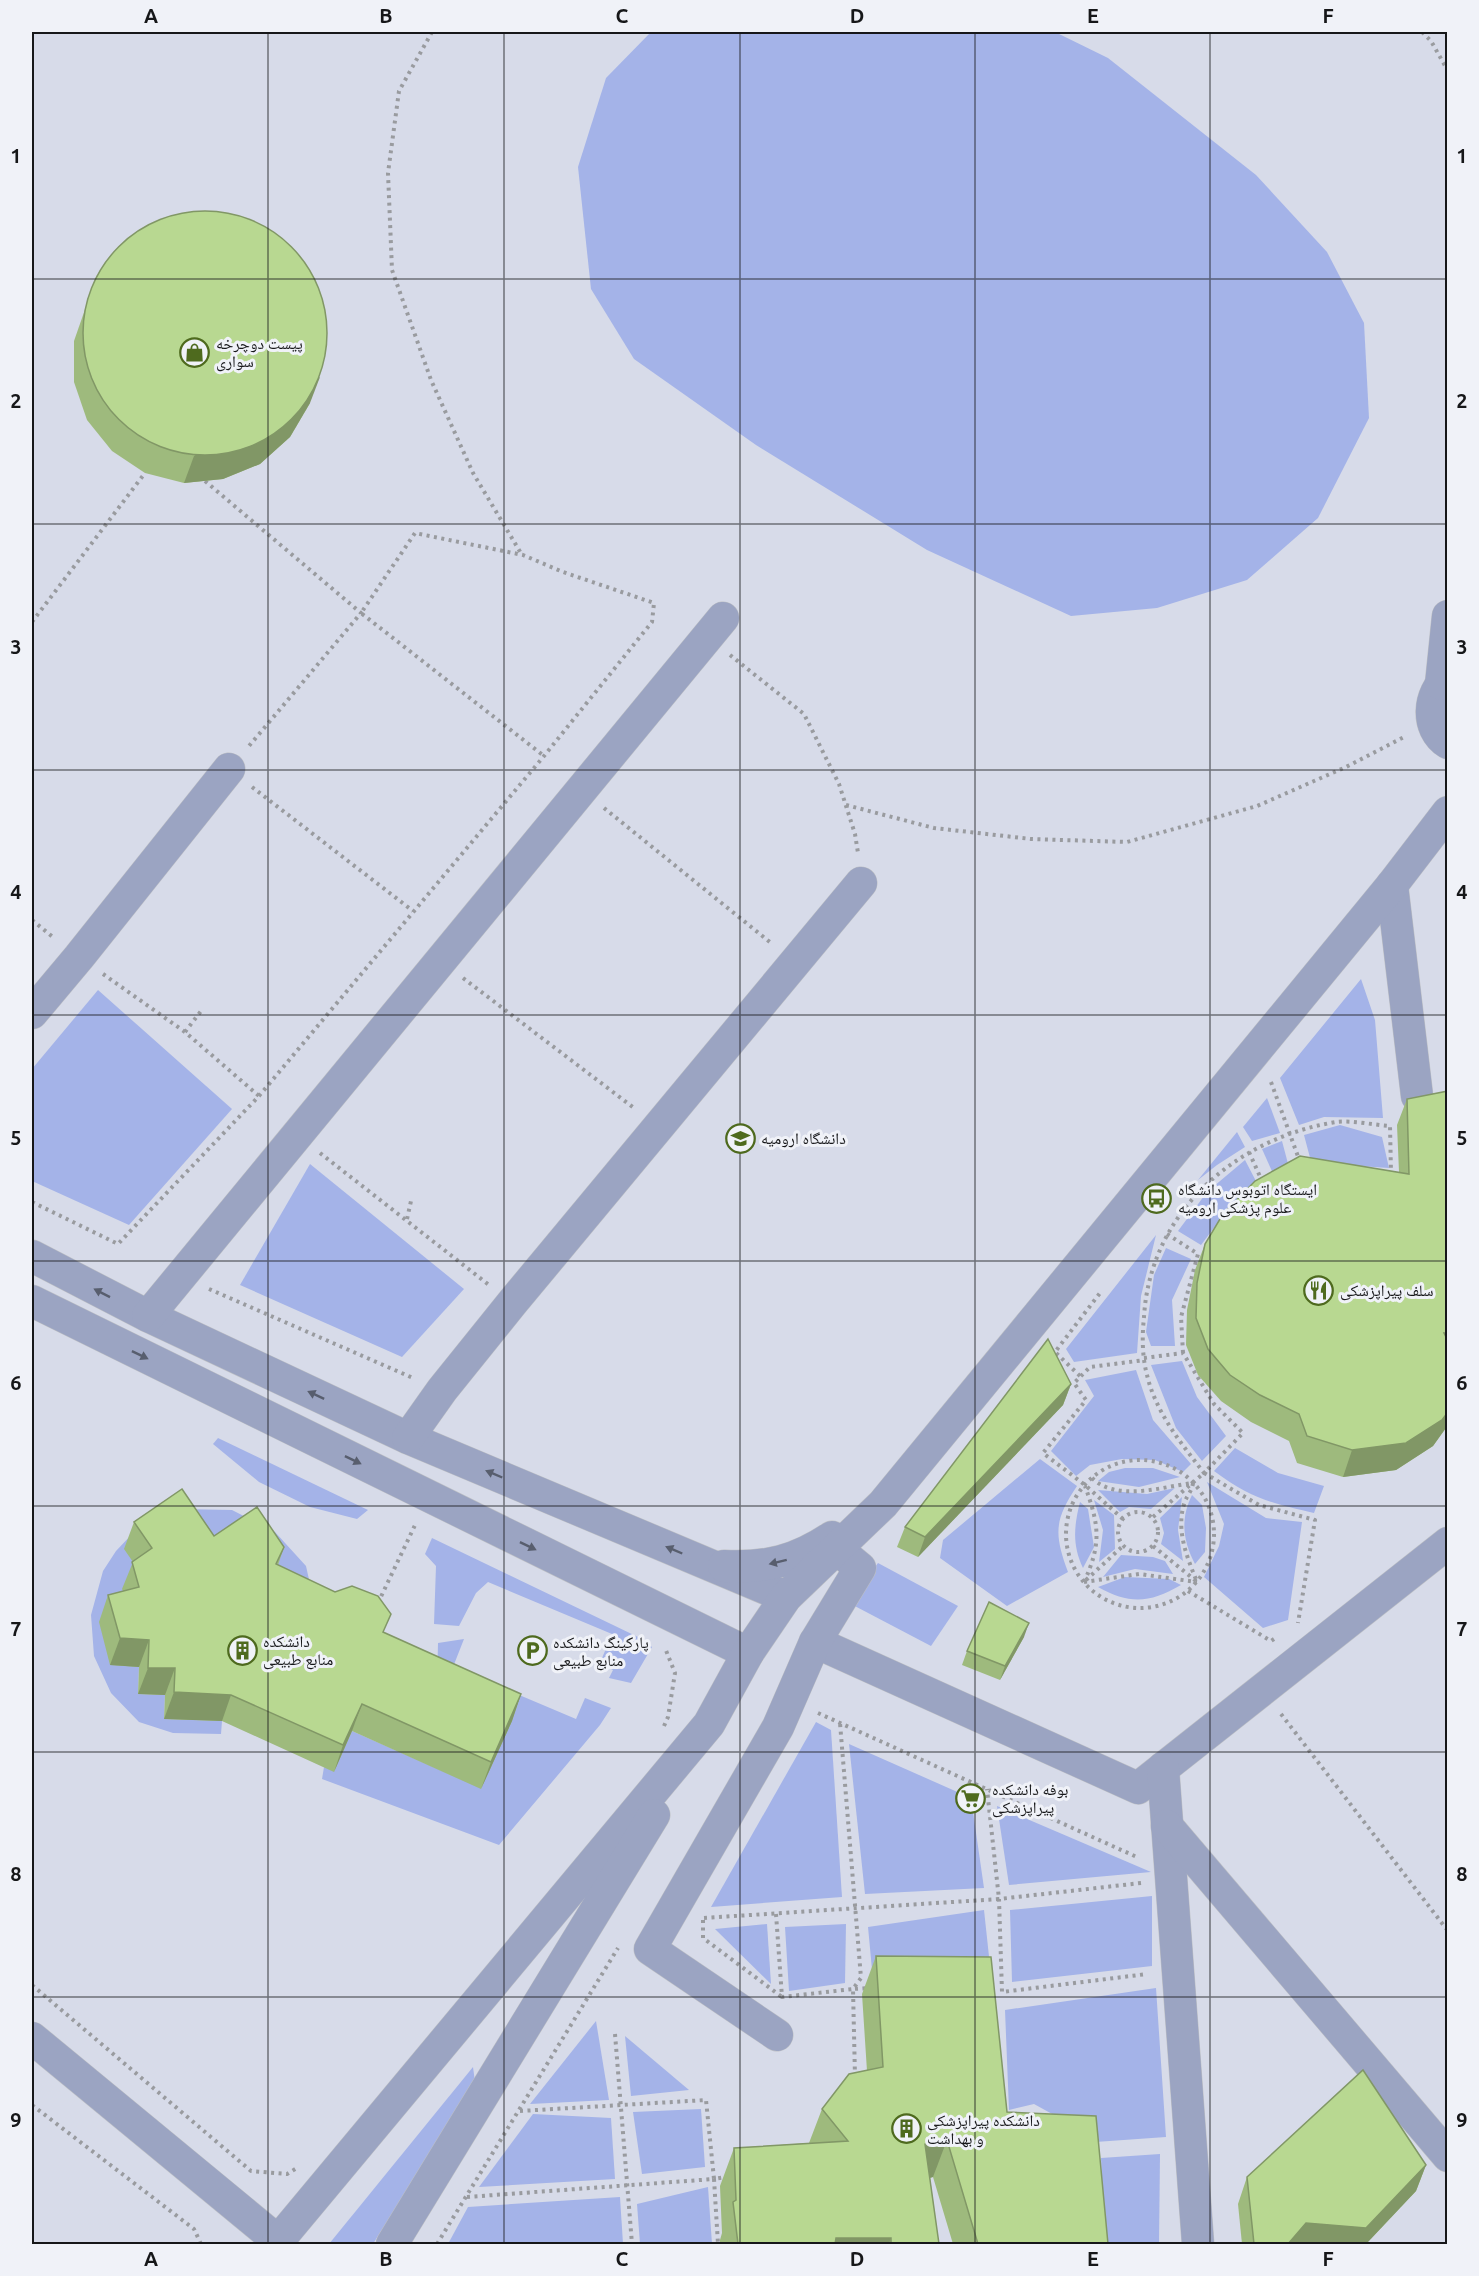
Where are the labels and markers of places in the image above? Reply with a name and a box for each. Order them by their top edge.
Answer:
place label: پیست دوچرخه سواری [216,334,303,372]
shop icon: پیست دوچرخه سواری [179,336,211,368]
school or university icon: دانشگاه ارومیه [724,1122,756,1154]
place label: دانشگاه ارومیه [761,1129,846,1148]
place label: ایستگاه اتوبوس دانشگاه علوم پزشکی ارومیه [1178,1180,1317,1218]
bus stop icon: ایستگاه اتوبوس دانشگاه علوم پزشکی ارومیه [1141,1182,1173,1214]
restaurant icon: سلف پیراپزشکی [1303,1274,1335,1306]
place label: سلف پیراپزشکی [1340,1281,1434,1301]
place label: دانشکده منابع طبیعی [263,1632,333,1670]
place label: پارکینگ دانشکده منابع طبیعی [553,1633,649,1671]
building icon: دانشکده منابع طبیعی [226,1634,258,1666]
parking icon: پارکینگ دانشکده منابع طبیعی [516,1635,548,1667]
place label: بوفه دانشکده پیراپزشکی [992,1780,1068,1818]
supermarket icon: بوفه دانشکده پیراپزشکی [955,1782,987,1814]
place label: دانشکده پیراپزشکی و بهداشت [927,2111,1040,2148]
building icon: دانشکده پیراپزشکی و بهداشت [890,2113,922,2145]

